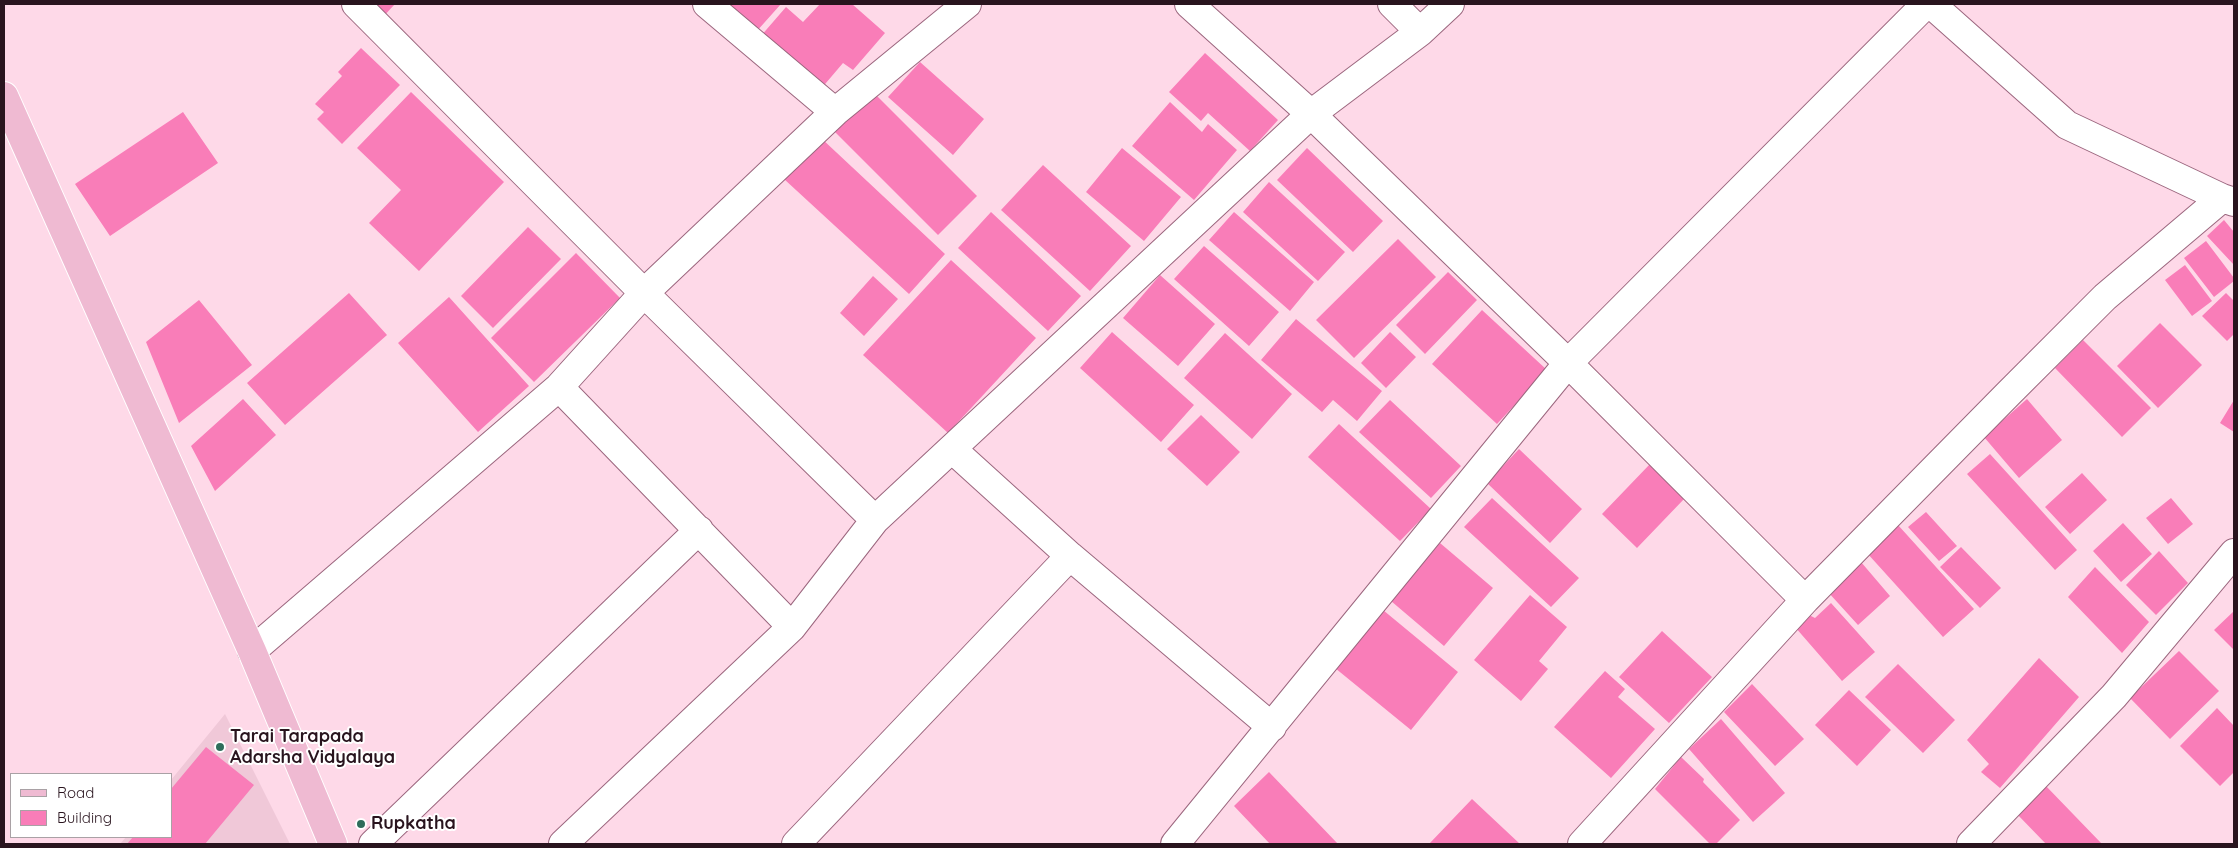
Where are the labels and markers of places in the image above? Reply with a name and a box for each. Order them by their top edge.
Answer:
place label: Tarai Tarapada Adarsha Vidyalaya [230,726,395,769]
marker: Tarai Tarapada Adarsha Vidyalaya [214,741,226,753]
place label: Rupkatha [371,813,456,835]
marker: Rupkatha [355,818,367,830]

